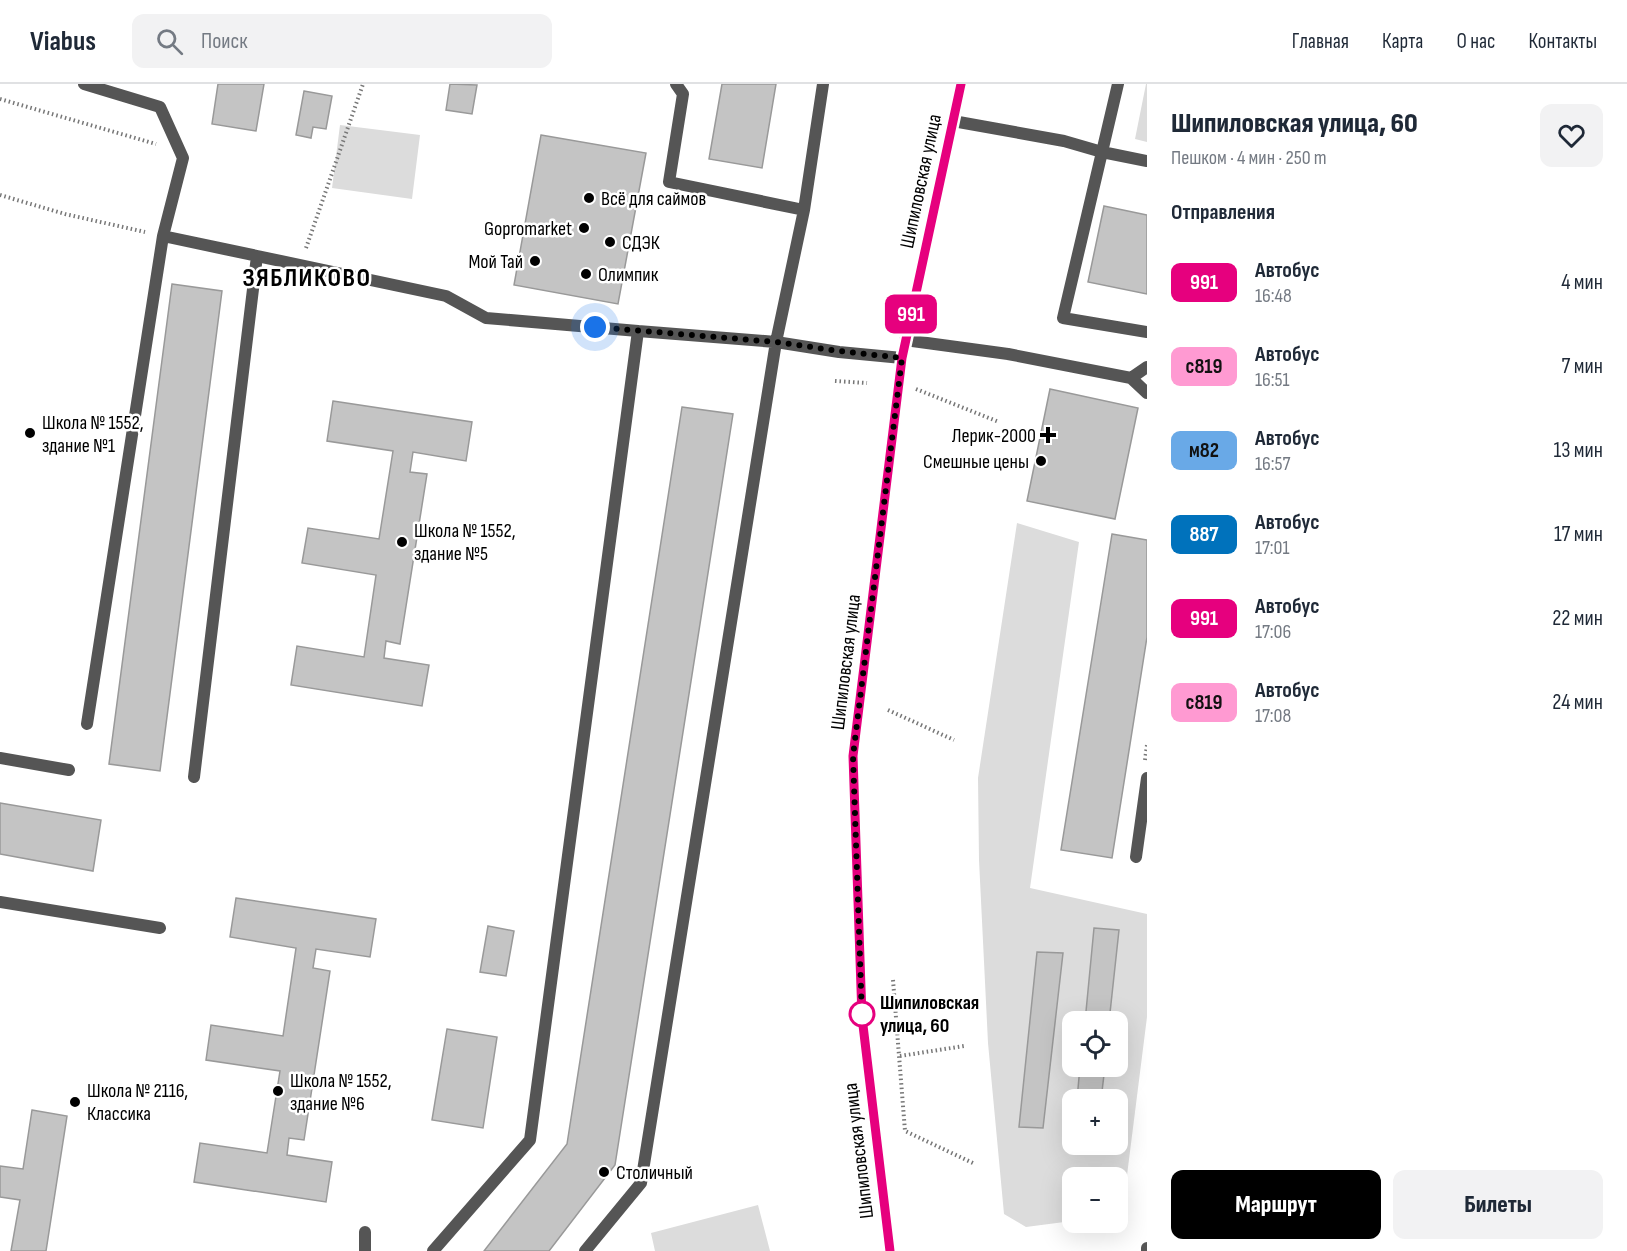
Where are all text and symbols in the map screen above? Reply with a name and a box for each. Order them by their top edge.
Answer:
search box [132,14,552,68]
text: Viabus [30,25,96,58]
icon: search [153,25,186,58]
text: Поиск [201,28,247,55]
text: Главная [1292,29,1349,54]
text: Карта [1382,29,1423,54]
text: О нас [1456,29,1495,54]
text: Контакты [1528,29,1597,54]
button: heart [1540,104,1603,167]
text: Шипиловская улица, 60 [1171,107,1418,140]
street label: Шипиловская улица [895,112,947,250]
text: Пешком · 4 мин · 250 m [1171,146,1327,170]
place label: Всё для саймов [601,187,706,211]
marker: Всё для саймов [582,191,596,205]
text: Отправления [1171,199,1275,226]
place label: Gopromarket [484,217,572,241]
marker: Gopromarket [577,221,591,235]
place label: СДЭК [622,231,660,255]
marker: СДЭК [603,235,617,249]
place label: Мой Тай [468,250,523,274]
marker: Мой Тай [528,254,542,268]
text: Автобус [1255,257,1320,284]
district label: ЗЯБЛИКОВО [243,263,372,294]
place label: Олимпик [598,263,659,287]
marker: Олимпик [579,267,593,281]
text: 4 мин [1561,269,1603,296]
text: 991 [1190,270,1218,295]
text: 16:48 [1255,284,1292,308]
line badge: 991 [876,294,946,334]
text: 991 [897,302,925,327]
your location [580,312,610,342]
text: Автобус [1255,341,1320,368]
text: 7 мин [1562,353,1603,380]
text: с819 [1186,354,1222,379]
text: 16:51 [1255,368,1290,392]
place label: Школа № 1552, здание №1 [42,411,144,458]
place label: Лерик-2000 [952,424,1036,448]
text: Автобус [1255,425,1320,452]
marker: Школа № 1552, здание №1 [23,426,37,440]
marker: Лерик-2000 [1041,428,1055,442]
text: 13 мин [1553,437,1603,464]
text: м82 [1189,438,1219,463]
place label: Смешные цены [923,450,1029,474]
text: 16:57 [1255,452,1290,476]
marker: Смешные цены [1034,454,1048,468]
text: Автобус [1255,509,1320,536]
place label: Школа № 1552, здание №5 [414,519,516,566]
text: 17 мин [1554,521,1603,548]
text: 887 [1190,522,1218,547]
marker: Школа № 1552, здание №5 [395,535,409,549]
text: 17:01 [1255,536,1290,560]
street label: Шипиловская улица [826,593,866,731]
text: Автобус [1255,593,1320,620]
text: 22 мин [1552,605,1603,632]
text: 991 [1190,606,1218,631]
text: 17:06 [1255,620,1291,644]
text: Автобус [1255,677,1320,704]
text: 24 мин [1552,689,1603,716]
text: с819 [1186,690,1222,715]
text: 17:08 [1255,704,1291,728]
place label: Шипиловская улица, 60 [880,991,979,1038]
marker: Шипиловская улица, 60 [849,1001,875,1027]
map controls [1062,1011,1128,1233]
button: locate [1062,1011,1128,1077]
place label: Школа № 1552, здание №6 [290,1069,392,1116]
place label: Школа № 2116, Классика [87,1079,188,1126]
street label: Шипиловская улица [839,1082,879,1220]
marker: Школа № 1552, здание №6 [271,1084,285,1098]
button: + [1062,1089,1128,1155]
marker: Школа № 2116, Классика [68,1095,82,1109]
place label: Столичный [616,1161,693,1185]
marker: Столичный [597,1165,611,1179]
button: − [1062,1167,1128,1233]
button: Маршрут [1171,1170,1381,1239]
button: Билеты [1393,1170,1603,1239]

